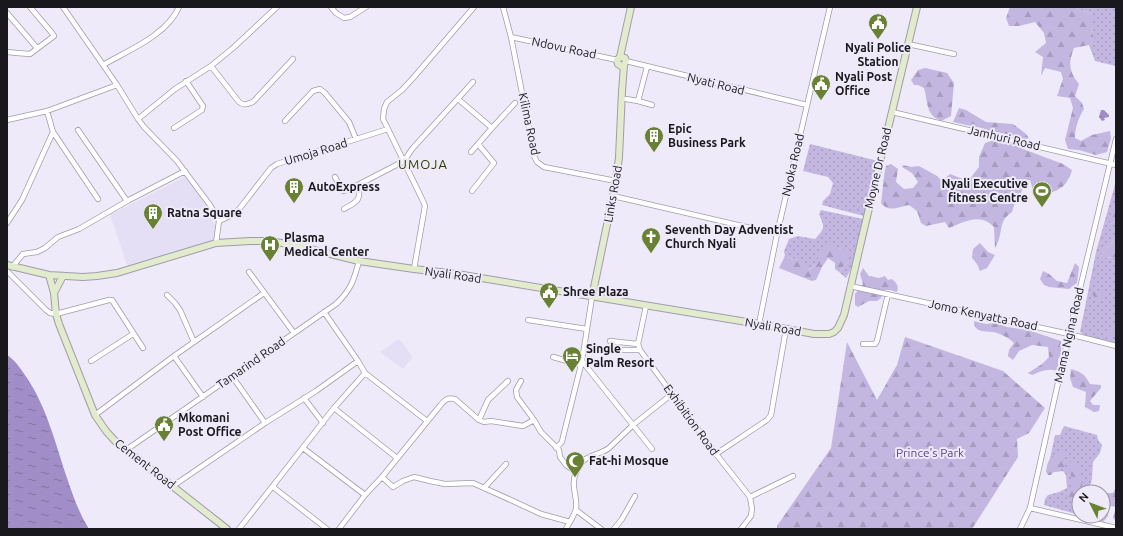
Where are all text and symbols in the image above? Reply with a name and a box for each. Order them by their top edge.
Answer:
public building icon: Nyali Police Station [867,12,889,40]
street label: Ndovu Road [531,34,598,61]
place label: Nyali Police Station [845,41,911,68]
street label: Nyati Road [686,70,746,97]
place label: Nyali Post Office [835,70,892,97]
public building icon: Nyali Post Office [810,73,832,101]
street label: Kilima Road [517,92,542,156]
place label: Epic Business Park [668,122,746,149]
street label: Jamhuri Road [967,123,1042,152]
building icon: Epic Business Park [643,125,665,153]
street label: Moyne Dr Road [862,126,893,210]
street label: Nyoka Road [779,132,806,198]
street label: Umoja Road [283,136,349,167]
district label: UMOJA [398,157,448,171]
street label: Links Road [601,164,624,223]
building icon: AutoExpress [283,176,305,204]
place label: Nyali Executive fitness Centre [941,177,1028,204]
place label: AutoExpress [308,180,380,193]
sports icon: Nyali Executive fitness Centre [1031,180,1053,208]
building icon: Ratna Square [142,202,164,230]
place label: Ratna Square [167,206,242,219]
place label: Seventh Day Adventist Church Nyali [665,223,793,250]
church icon: Seventh Day Adventist Church Nyali [640,226,662,254]
place label: Plasma Medical Center [284,231,369,258]
hospital icon: Plasma Medical Center [259,234,281,262]
street label: Nyali Road [424,264,482,285]
public building icon: Shree Plaza [538,281,560,309]
place label: Shree Plaza [563,285,629,298]
street label: Mama Ngina Road [1051,286,1086,384]
street label: Jomo Kenyatta Road [927,297,1039,332]
street label: Nyali Road [744,315,802,338]
street label: Tamarind Road [214,334,287,391]
place label: Single Palm Resort [586,342,654,369]
hotel icon: Single Palm Resort [561,345,583,373]
street label: Exhibition Road [661,382,722,458]
place label: Mkomani Post Office [178,411,242,438]
public building icon: Mkomani Post Office [153,414,175,442]
street label: Cement Road [113,436,178,491]
park label: Prince's Park [896,446,964,459]
mosque icon: Fat-hi Mosque [564,450,586,478]
place label: Fat-hi Mosque [589,454,669,467]
north arrow [1071,484,1111,524]
text: N [1076,490,1091,504]

